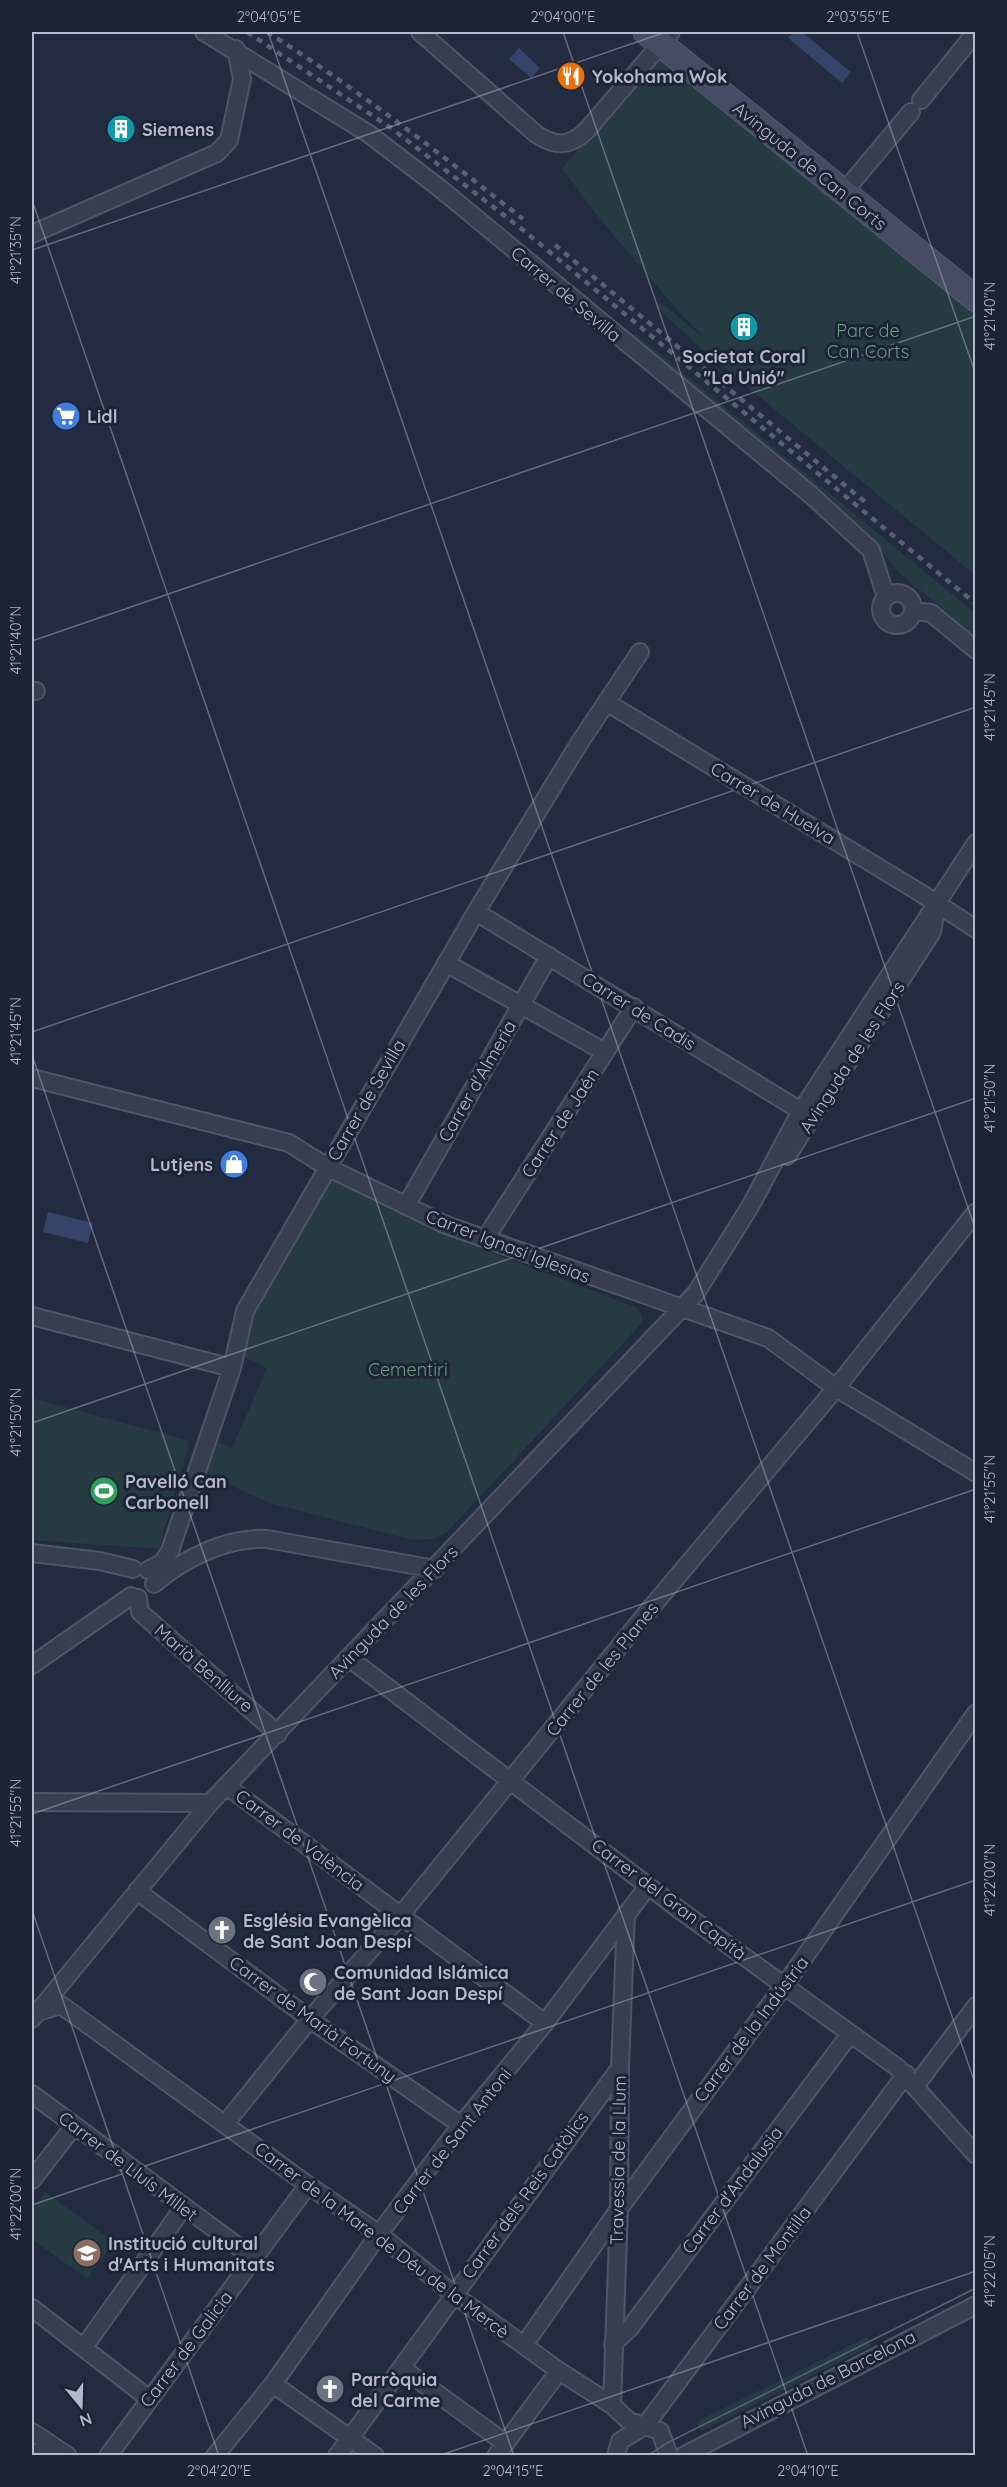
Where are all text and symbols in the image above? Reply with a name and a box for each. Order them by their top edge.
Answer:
text: 2°04'05"E [237,7,301,26]
text: 2°04'00"E [530,7,596,26]
text: 2°03'55"E [826,7,890,26]
restaurant icon: Yokohama Wok [555,60,587,92]
place label: Yokohama Wok [592,65,727,88]
street label: Avinguda de Can Corts [728,97,892,235]
building icon: Siemens [105,113,137,145]
place label: Siemens [142,118,215,141]
text: 41°21'35"N [6,216,25,284]
street label: Carrer de Sevilla [506,241,626,347]
text: 41°21'40"N [980,282,999,350]
building icon: Societat Coral "La Unió" [728,311,760,343]
park label: Parc de Can Corts [827,319,909,363]
place label: Societat Coral "La Unió" [682,345,806,389]
supermarket icon: Lidl [50,400,82,432]
place label: Lidl [87,405,118,428]
text: 41°21'40"N [6,606,25,674]
text: 41°21'45"N [980,673,999,741]
street label: Carrer de Huelva [706,757,840,849]
street label: Carrer de Cadis [578,967,700,1055]
street label: Avinguda de les Flors [794,977,910,1137]
text: 41°21'45"N [6,997,25,1065]
street label: Carrer d'Almeria [433,1016,521,1146]
street label: Carrer de Sevilla [322,1035,410,1165]
street label: Carrer de Jaén [516,1064,604,1182]
text: 41°21'50"N [980,1064,999,1132]
shop icon: Lutjens [218,1148,250,1180]
place label: Lutjens [150,1153,213,1176]
street label: Carrer Ignasi Iglesias [423,1204,593,1288]
park label: Cementiri [368,1358,448,1381]
text: 41°21'50"N [6,1388,25,1456]
text: 41°21'55"N [980,1455,999,1523]
place label: Pavelló Can Carbonell [125,1470,227,1514]
sports icon: Pavelló Can Carbonell [88,1475,120,1507]
street label: Avinguda de les Flors [323,1540,463,1684]
street label: Carrer de les Planes [541,1597,663,1741]
street label: Marià Benlliure [150,1619,258,1717]
text: 41°21'55"N [6,1779,25,1847]
street label: Carrer de València [231,1784,369,1896]
street label: Carrer del Gran Capità [587,1833,751,1965]
text: 41°22'00"N [980,1844,999,1916]
place label: Església Evangèlica de Sant Joan Despí [243,1909,412,1953]
church icon: Església Evangèlica de Sant Joan Despí [206,1914,238,1946]
street label: Carrer de Marià Fortuny [225,1951,401,2087]
street label: Carrer de la Indústria [689,1952,813,2106]
place label: Comunidad Islámica de Sant Joan Despí [334,1961,509,2005]
mosque icon: Comunidad Islámica de Sant Joan Despí [297,1966,329,1998]
street label: Carrer de Sant Antoni [388,2063,516,2219]
street label: Travessia de la Llum [605,2075,631,2245]
street label: Carrer de Lluís Millet [54,2106,202,2226]
street label: Carrer dels Reis Catòlics [456,2107,594,2283]
street label: Carrer d'Andalusia [677,2122,787,2258]
street label: Carrer de la Mare de Déu de la Mercè [250,2137,514,2343]
text: 41°22'00"N [6,2168,25,2240]
street label: Carrer de Montilla [708,2201,816,2335]
place label: Institució cultural d'Arts i Humanitats [108,2232,275,2276]
text: 41°22'05"N [980,2235,999,2307]
school or university icon: Institució cultural d'Arts i Humanitats [71,2237,103,2269]
street label: Carrer de Galicia [135,2286,237,2412]
street label: Avinguda de Barcelona [736,2325,920,2433]
place label: Parròquia del Carme [351,2368,440,2412]
church icon: Parròquia del Carme [314,2373,346,2405]
north arrow [51,2376,111,2436]
text: N [77,2409,95,2432]
text: 2°04'20"E [187,2461,251,2480]
text: 2°04'15"E [482,2461,544,2480]
text: 2°04'10"E [777,2461,839,2480]

